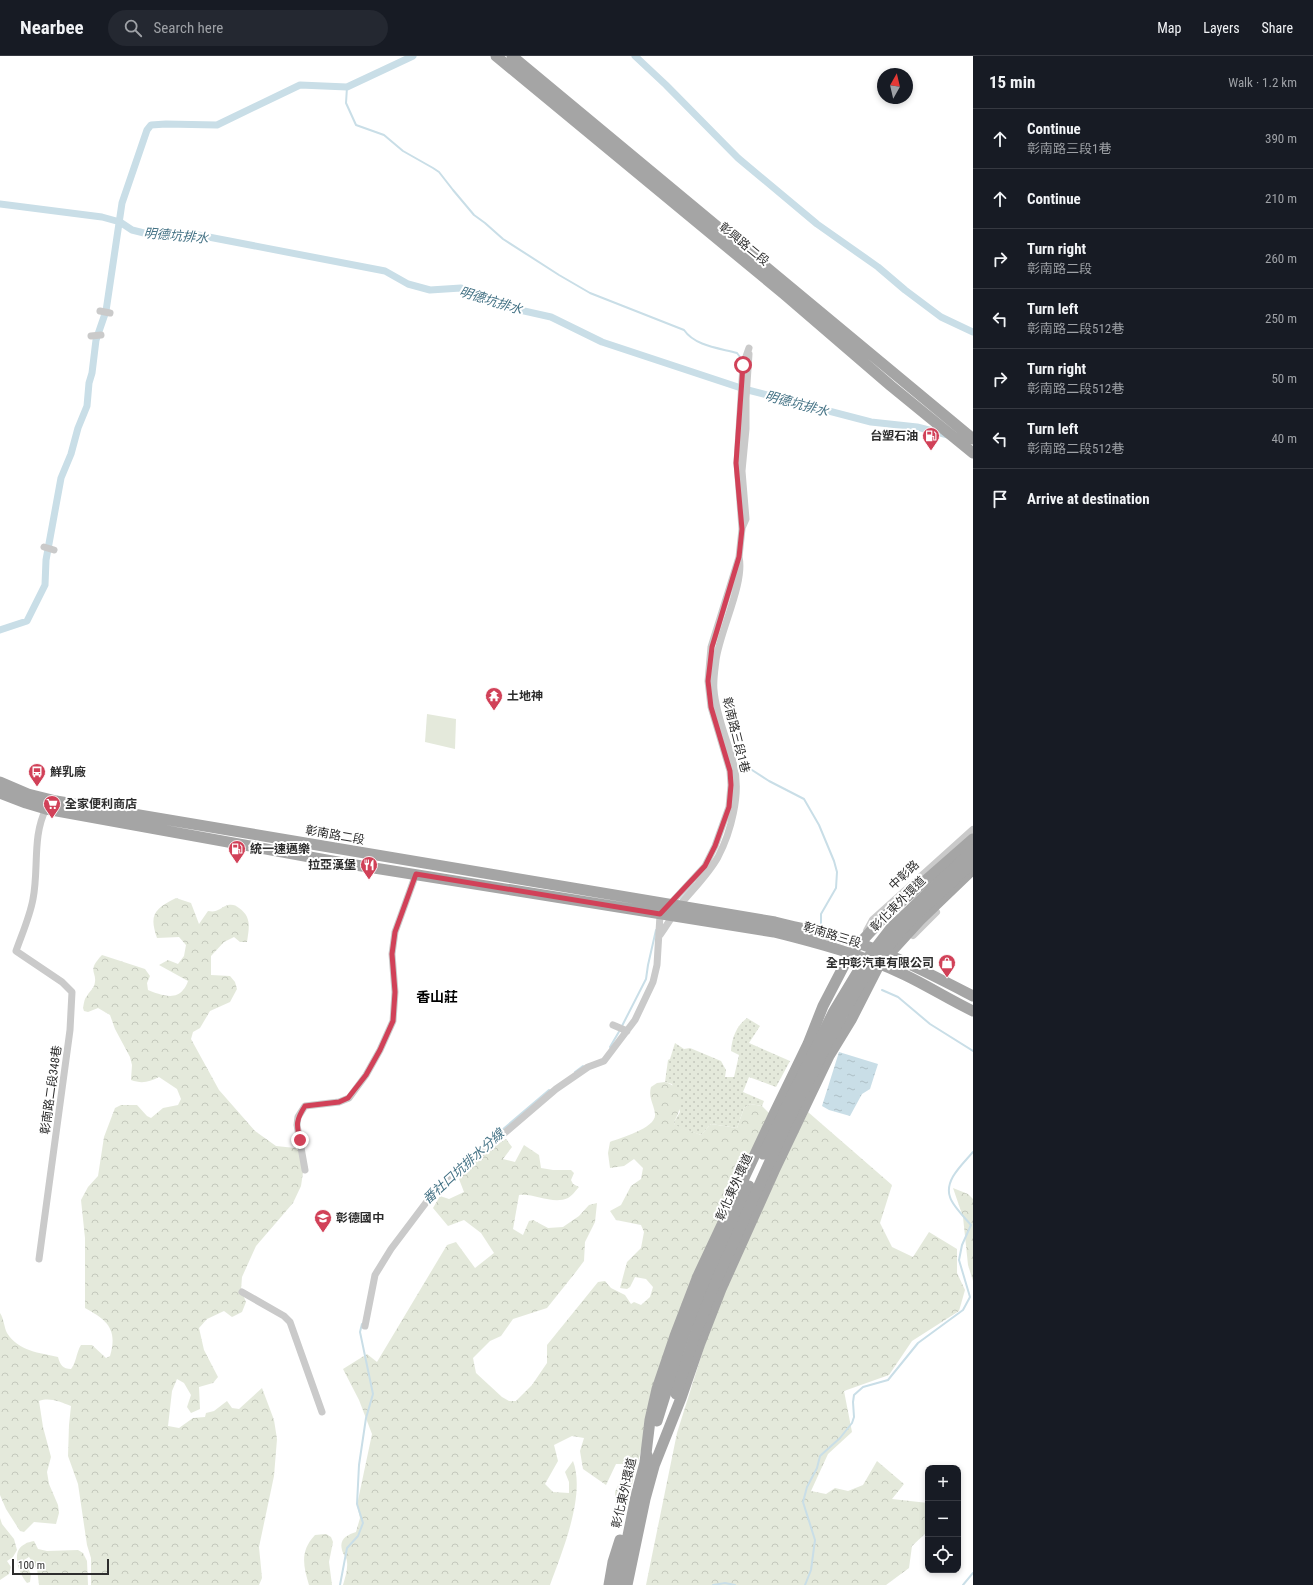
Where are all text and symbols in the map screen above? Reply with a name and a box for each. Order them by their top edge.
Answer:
search box [108,10,388,46]
text: Nearbee [20,16,84,39]
icon: search [122,17,144,39]
text: Search here [154,19,223,37]
text: Map [1157,20,1181,36]
text: Layers [1203,20,1240,36]
text: Share [1262,20,1293,36]
north arrow [877,68,913,104]
text: 15 min [989,72,1035,92]
text: Walk · 1.2 km [1228,75,1297,90]
text: Continue [1027,120,1081,138]
icon: ahead [989,128,1011,150]
text: 390 m [1265,131,1297,146]
text: 彰南路三段1巷 [1027,141,1111,156]
icon: ahead [989,188,1011,210]
text: Continue [1027,190,1081,208]
text: 210 m [1265,191,1297,206]
street label: 彰興路二段 [716,220,772,268]
water label: 明德坑排水 [143,225,210,246]
text: Turn right [1027,240,1086,258]
icon: right [989,248,1011,270]
text: 260 m [1265,251,1297,266]
text: 彰南路二段 [1027,261,1092,276]
water label: 明德坑排水 [458,284,525,317]
text: Turn left [1027,300,1078,318]
icon: left [989,308,1011,330]
text: 250 m [1265,311,1297,326]
text: 彰南路二段512巷 [1027,321,1124,336]
route start [734,356,752,374]
text: Turn right [1027,360,1086,378]
icon: right [989,368,1011,390]
text: 50 m [1271,371,1297,386]
text: 彰南路二段512巷 [1027,381,1124,396]
water label: 明德坑排水 [764,388,831,419]
text: Turn left [1027,420,1078,438]
fuel station icon: 台塑石油 [921,426,941,451]
icon: left [989,428,1011,450]
place label: 台塑石油 [870,429,918,443]
text: 40 m [1271,431,1297,446]
text: 彰南路二段512巷 [1027,441,1124,456]
icon: arrive [989,488,1011,510]
text: Arrive at destination [1027,490,1150,508]
temple icon: 土地神 [484,686,504,711]
place label: 土地神 [507,689,543,703]
street label: 彰南路三段1巷 [720,695,752,775]
bus stop icon: 鮮乳廠 [27,762,47,787]
place label: 鮮乳廠 [50,765,86,779]
supermarket icon: 全家便利商店 [42,794,62,819]
place label: 全家便利商店 [65,797,137,811]
street label: 彰南路二段 [304,823,366,847]
fuel station icon: 統一速邁樂 [227,839,247,864]
place label: 統一速邁樂 [250,842,310,856]
restaurant icon: 拉亞漢堡 [359,855,379,880]
place label: 拉亞漢堡 [308,858,356,872]
street label: 中彰路 [886,858,922,892]
street label: 彰化東外環道 [868,874,928,934]
street label: 彰南路三段 [801,920,863,950]
shop icon: 全中彰汽車有限公司 [937,953,957,978]
place label: 全中彰汽車有限公司 [826,956,934,970]
district label: 香山莊 [416,989,458,1005]
street label: 彰南路二段348巷 [38,1045,64,1135]
water label: 番社口坑排水分線 [420,1125,508,1207]
route end [291,1131,309,1149]
street label: 彰化東外環道 [713,1151,755,1223]
school or university icon: 彰德國中 [313,1208,333,1233]
place label: 彰德國中 [336,1211,384,1225]
street label: 彰化東外環道 [609,1456,639,1530]
map controls [925,1465,961,1573]
button: + [925,1465,961,1501]
button: − [925,1501,961,1537]
button: locate [925,1537,961,1573]
scale bar [12,1557,109,1576]
text: 100 m [18,1559,45,1572]

